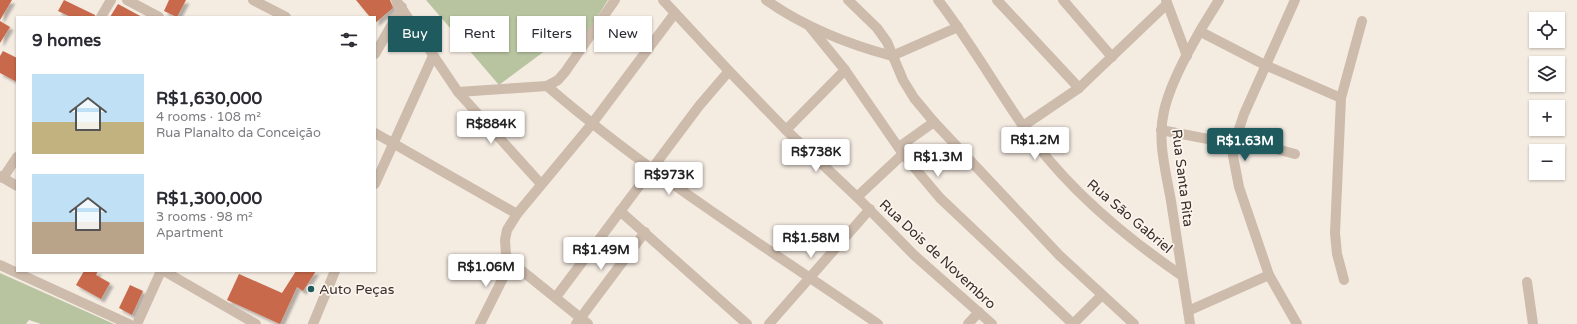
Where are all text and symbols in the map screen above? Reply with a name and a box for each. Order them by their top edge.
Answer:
map controls [1529,12,1565,180]
button: locate [1529,12,1565,48]
chip: Buy [388,16,442,52]
chip: Rent [450,16,509,52]
chip: Filters [517,16,586,52]
chip: New [594,16,652,52]
icon: filters [338,29,360,51]
text: 9 homes [32,30,101,51]
button: layers [1529,56,1565,92]
text: R$1,630,000 [156,88,262,109]
icon: home [64,90,112,138]
button: + [1529,100,1565,136]
text: 4 rooms · 108 m² [156,109,261,125]
pin: R$884K [458,111,524,145]
text: R$884K [466,116,516,132]
text: Rua Planalto da Conceição [156,125,321,141]
pin: R$1.2M [1002,127,1068,161]
street label: Rua Santa Rita [1168,128,1197,228]
pin: R$1.63M [1208,128,1282,162]
text: R$1.2M [1010,132,1060,148]
text: R$1.63M [1216,133,1274,149]
pin: R$738K [783,139,849,173]
text: R$738K [791,144,841,160]
pin: R$1.3M [905,144,971,178]
button: − [1529,144,1565,180]
text: R$1.3M [913,149,963,165]
pin: R$973K [636,162,702,196]
text: R$973K [644,167,694,183]
street label: Rua São Gabriel [1084,176,1176,257]
text: R$1,300,000 [156,188,262,209]
icon: home [64,190,112,238]
street label: Rua Dois de Novembro [876,196,999,313]
text: 3 rooms · 98 m² [156,209,253,225]
text: Apartment [156,225,223,241]
pin: R$1.58M [774,225,848,259]
text: R$1.58M [782,230,840,246]
pin: R$1.49M [564,237,638,271]
text: R$1.49M [572,242,630,258]
pin: R$1.06M [449,254,523,288]
text: R$1.06M [457,259,515,275]
place label: Auto Peças [319,281,395,298]
marker: Auto Peças [306,284,316,294]

